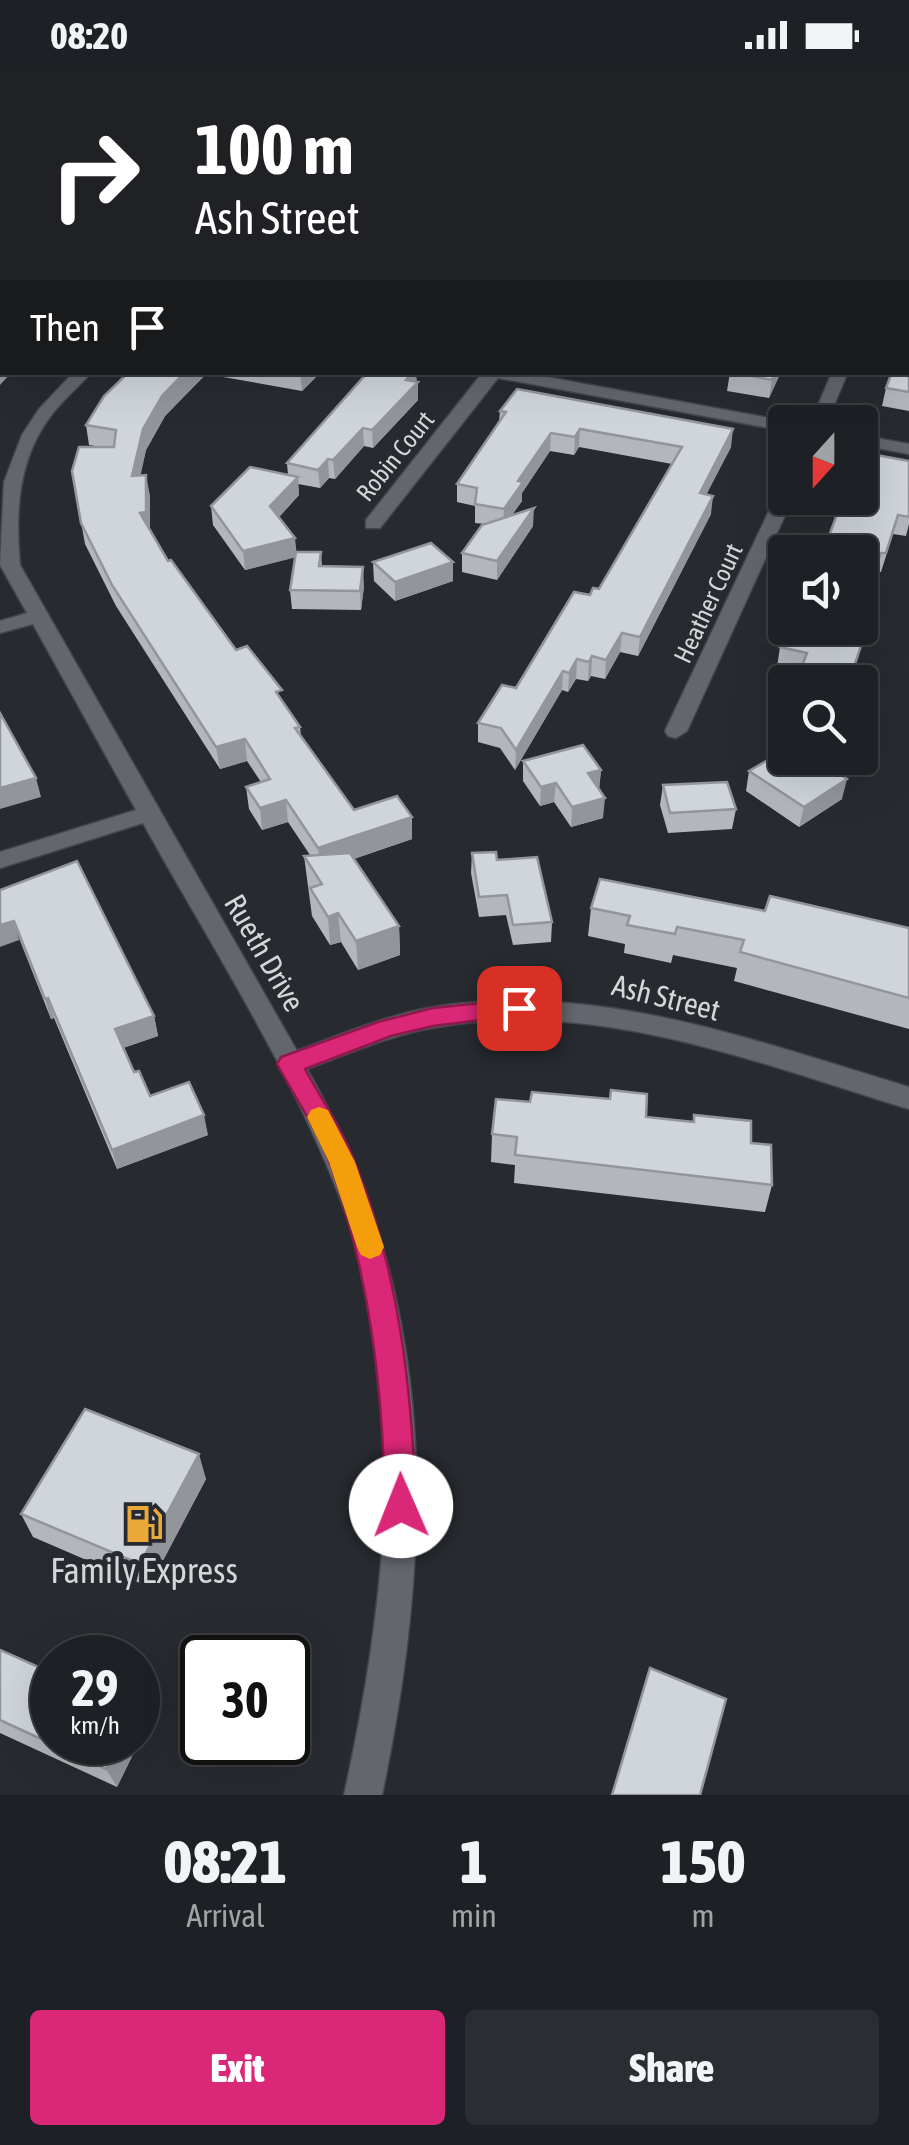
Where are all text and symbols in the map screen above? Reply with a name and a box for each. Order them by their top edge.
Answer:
text: 08:20 [50,14,128,57]
text: 100 m [195,109,354,189]
icon: right [30,110,160,240]
text: Ash Street [195,192,360,244]
icon: arrive [120,300,175,355]
text: Then [30,306,100,349]
north arrow [768,405,878,515]
map controls [768,405,878,775]
street label: Robin Court [351,406,439,506]
button: sound [768,535,878,645]
street label: Heather Court [668,539,748,667]
button: search [768,665,878,775]
street label: Rueth Drive [218,888,312,1017]
pin [477,966,562,1051]
street label: Ash Street [609,967,724,1027]
icon: arrive [492,981,547,1036]
position arrow [349,1454,453,1558]
fuel station icon: Family Express [123,1503,165,1545]
place label: Family Express [50,1550,238,1590]
speed limit sign: 30 [180,1635,310,1765]
text: 29 [71,1659,118,1717]
text: km/h [70,1711,120,1739]
text: 08:21 [164,1827,287,1896]
text: 1 [460,1827,488,1896]
text: 150 [661,1827,745,1896]
text: Arrival [186,1897,265,1934]
text: min [451,1897,497,1934]
text: m [691,1897,714,1934]
button: Exit [30,2010,445,2125]
button: Share [465,2010,879,2125]

